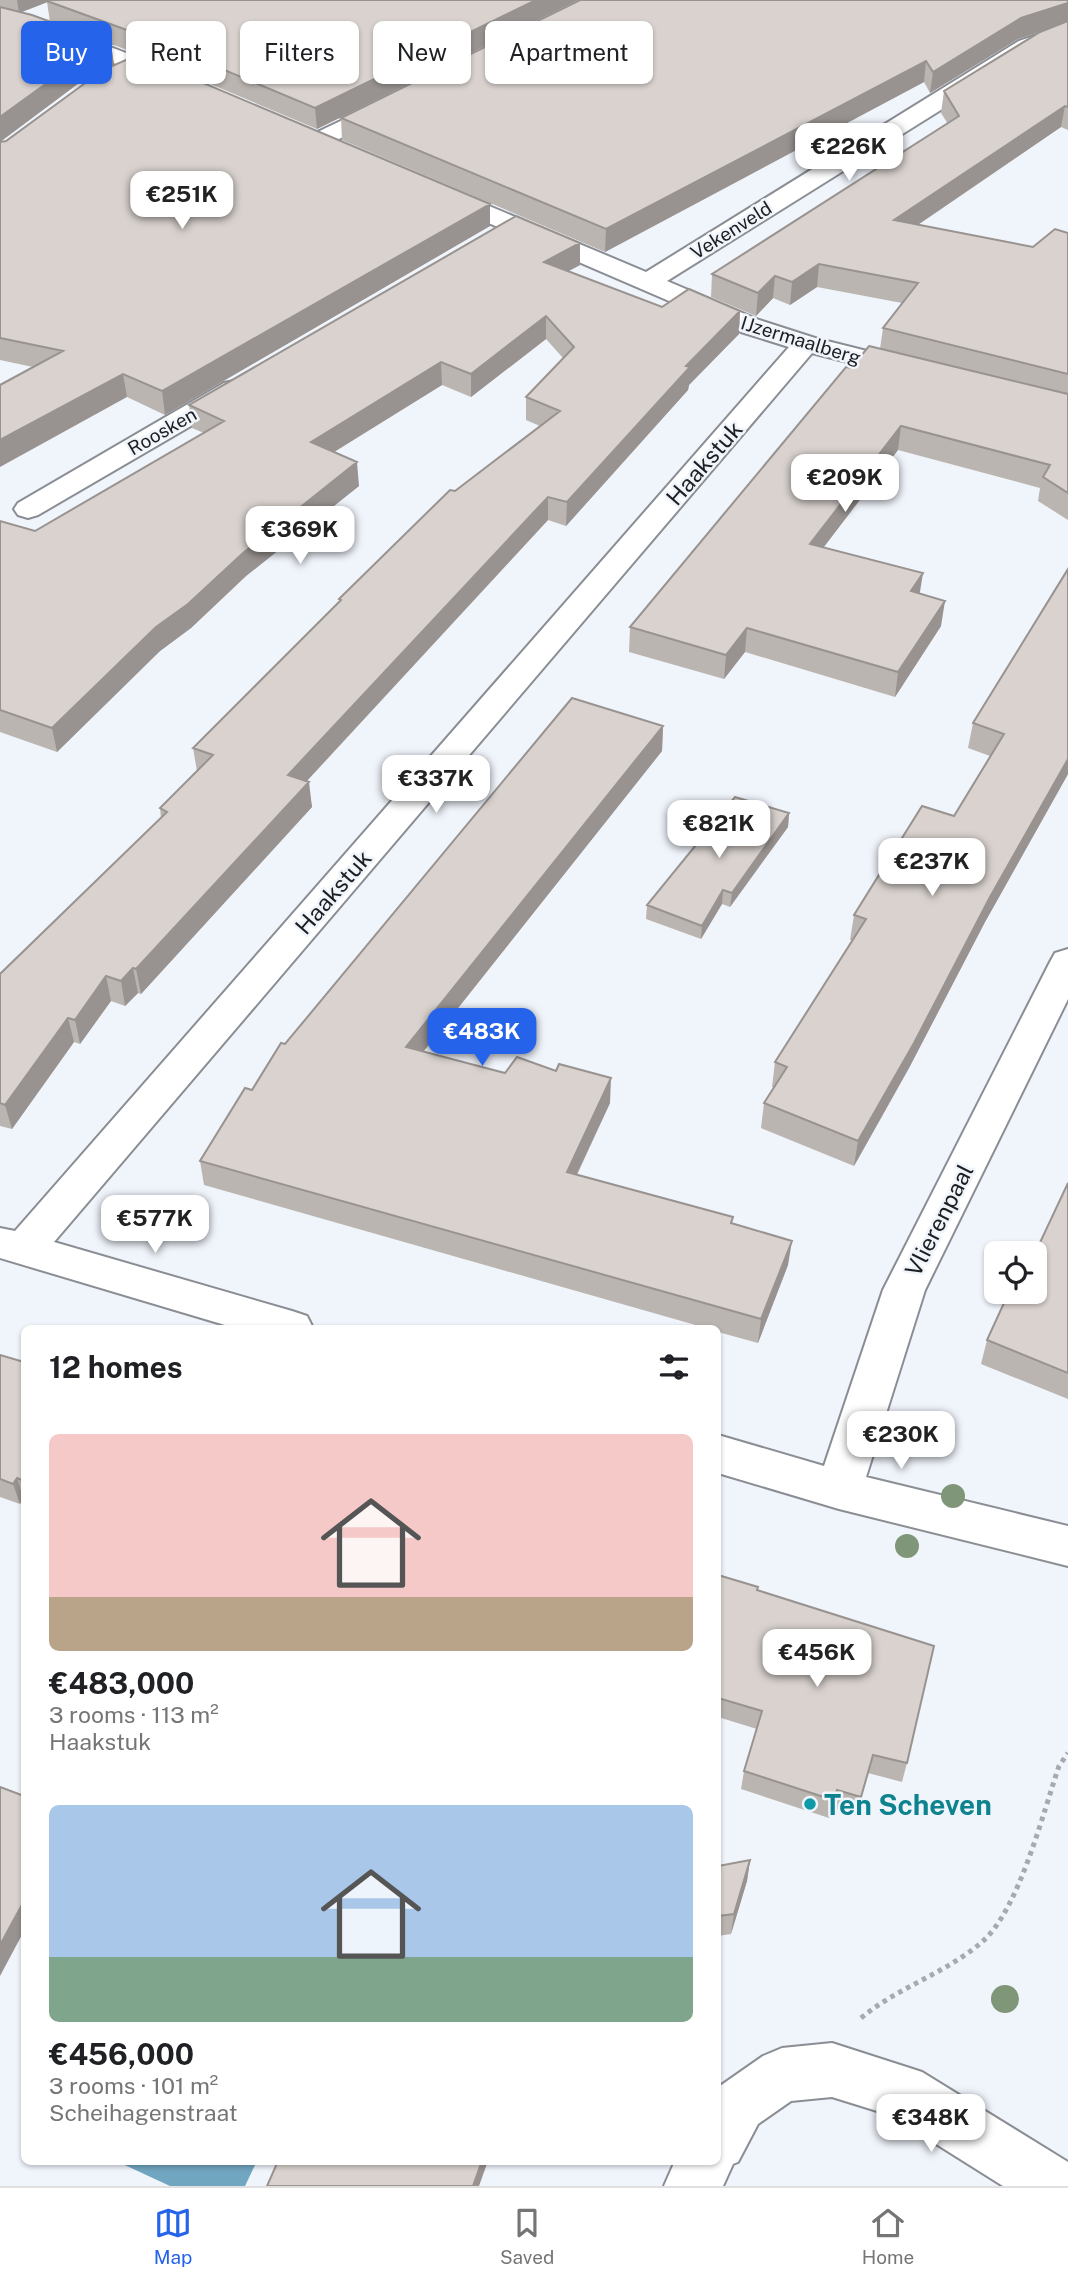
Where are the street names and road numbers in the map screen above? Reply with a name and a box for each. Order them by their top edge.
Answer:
street label: Vekenveld [687,197,775,263]
street label: IJzermaalberg [738,311,864,369]
street label: Roosken [124,403,200,459]
street label: Haakstuk [660,416,748,510]
street label: Haakstuk [289,845,377,939]
street label: Vlierenpaal [899,1159,979,1281]

